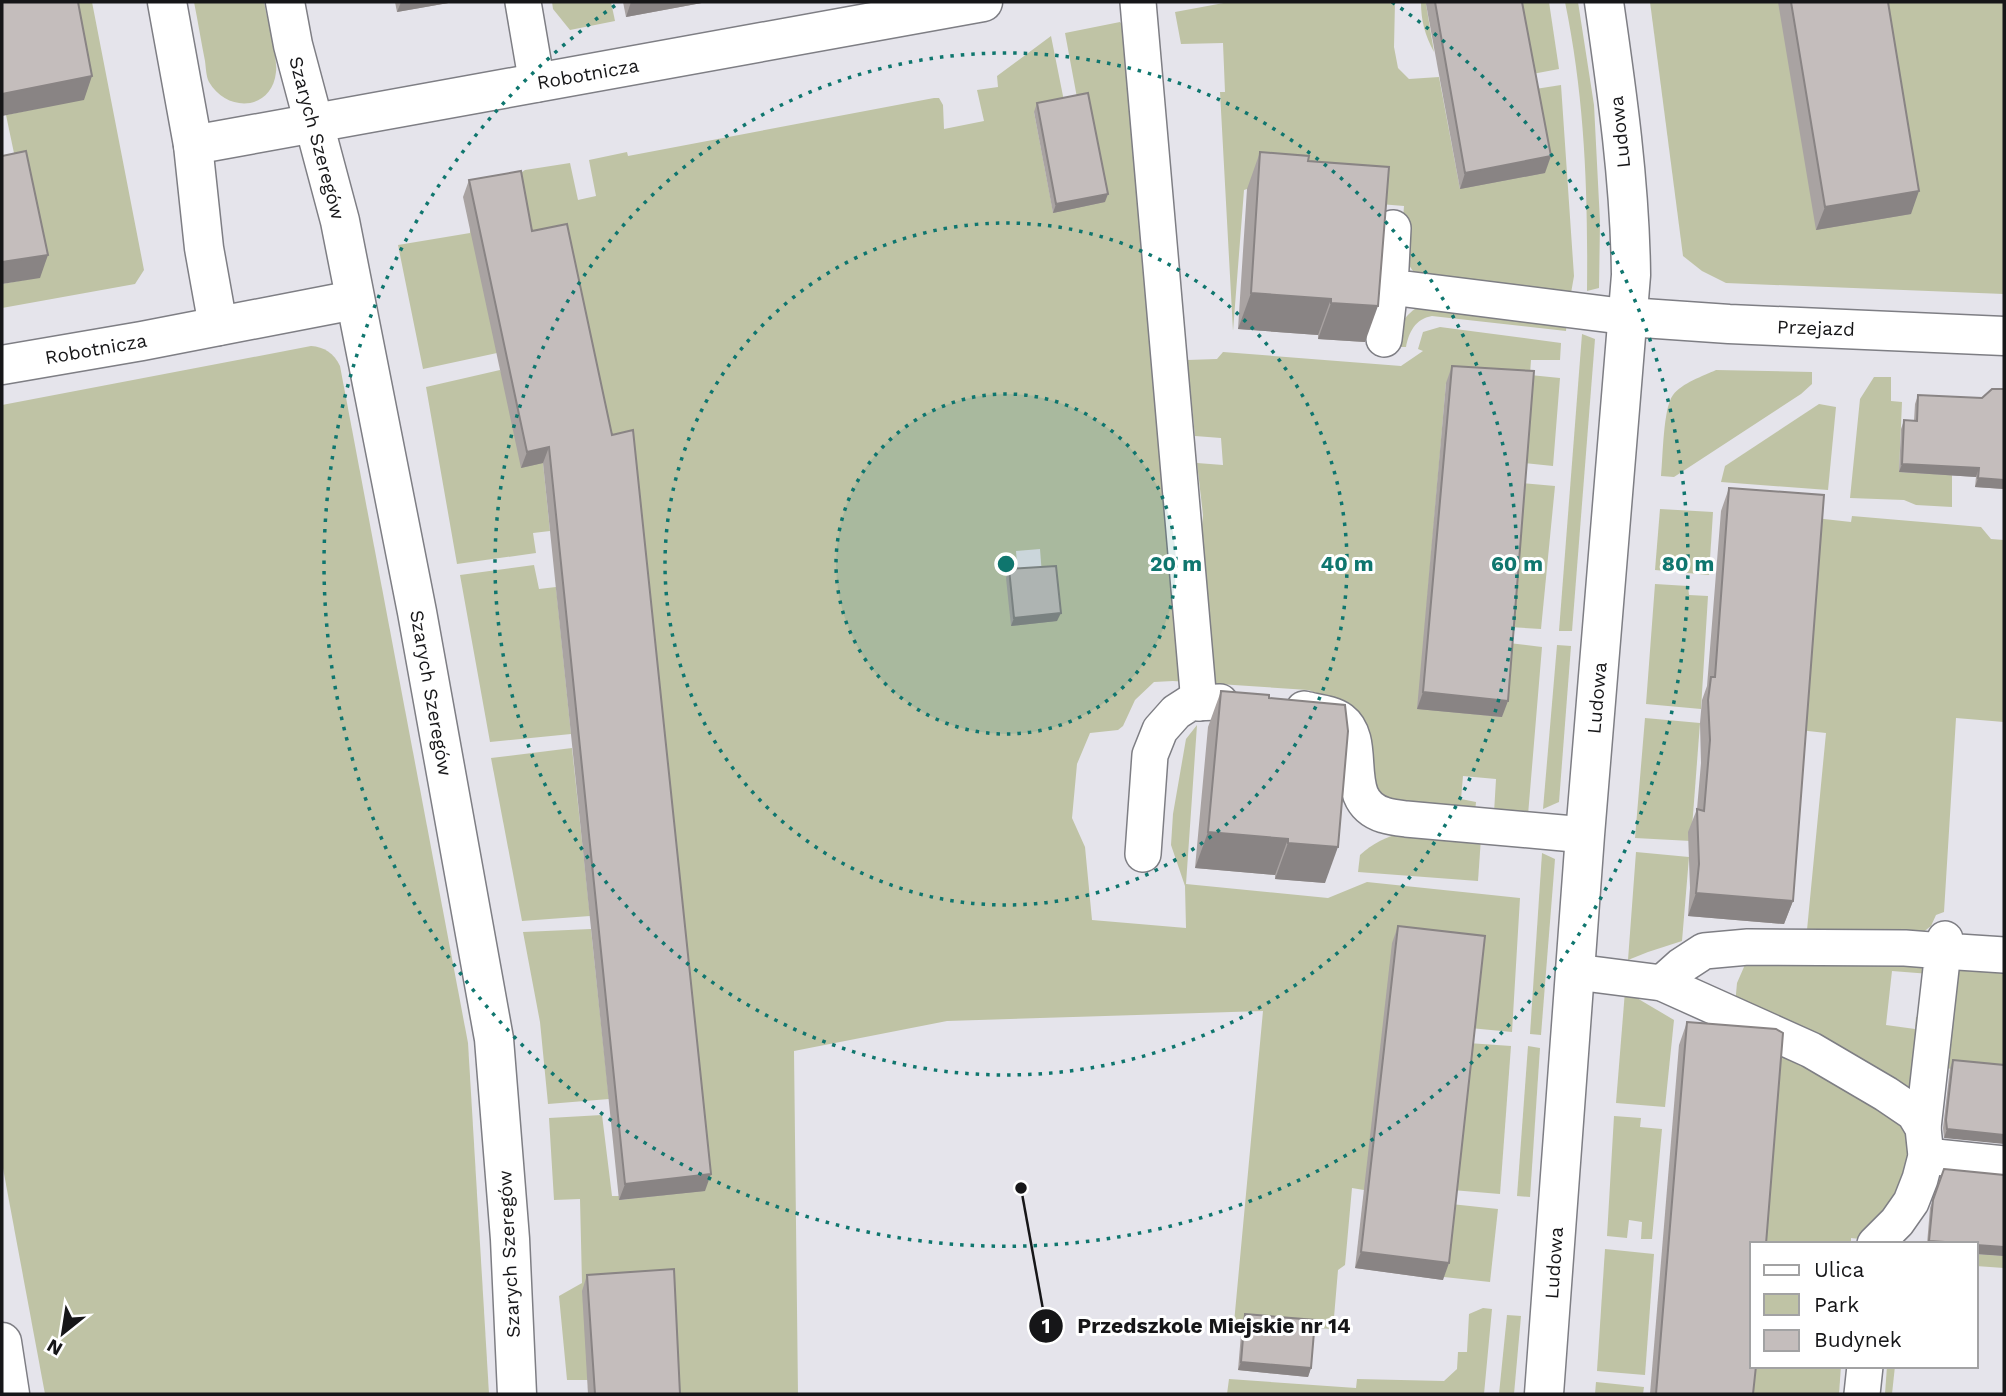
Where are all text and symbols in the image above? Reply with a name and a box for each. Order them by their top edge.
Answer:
street label: Szarych Szeregów [284,54,350,222]
street label: Robotnicza [535,54,641,94]
street label: Ludowa [1605,95,1635,169]
street label: Przejazd [1777,315,1855,341]
street label: Robotnicza [43,329,149,369]
text: 20 m [1150,551,1202,576]
text: 40 m [1321,551,1373,576]
text: 60 m [1491,551,1543,576]
text: 80 m [1662,551,1714,576]
centre of rings [994,552,1018,576]
street label: Szarych Szeregów [405,608,457,778]
street label: Ludowa [1582,661,1612,735]
street label: Szarych Szeregów [493,1169,525,1338]
street label: Ludowa [1540,1226,1568,1300]
legend [1750,1242,1978,1368]
text: Ulica [1814,1257,1865,1282]
text: Park [1814,1292,1859,1317]
north arrow [28,1298,98,1368]
callout: Przedszkole Miejskie nr 14 [1028,1305,1365,1347]
text: 1 [1041,1313,1051,1338]
text: Przedszkole Miejskie nr 14 [1077,1313,1351,1338]
text: Budynek [1814,1327,1902,1352]
text: N [43,1334,67,1361]

